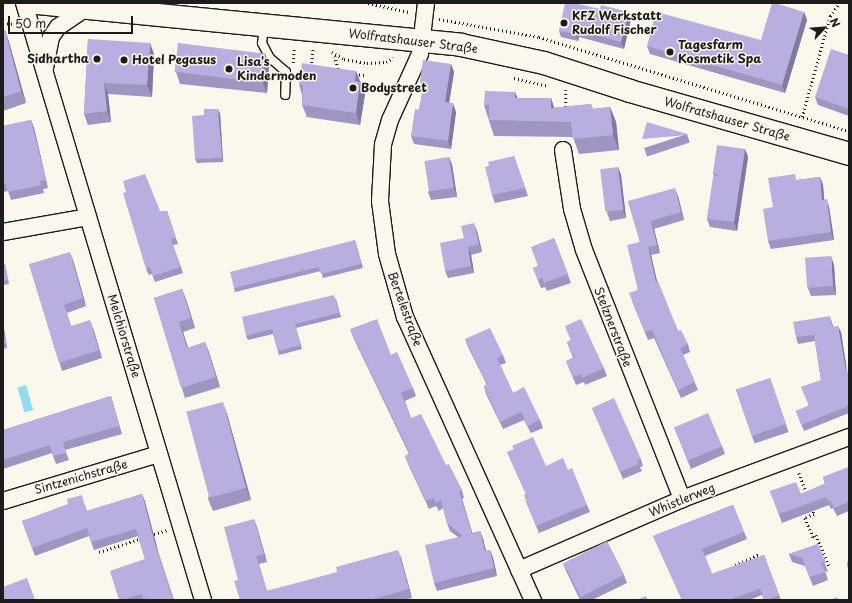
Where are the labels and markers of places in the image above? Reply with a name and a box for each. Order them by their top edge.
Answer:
place label: KFZ Werkstatt Rudolf Fischer [572,9,662,37]
marker: KFZ Werkstatt Rudolf Fischer [559,18,569,28]
place label: Tagesfarm Kosmetik Spa [678,38,761,66]
marker: Tagesfarm Kosmetik Spa [665,47,675,57]
place label: Sidhartha [27,52,89,66]
place label: Hotel Pegasus [132,53,217,67]
marker: Sidhartha [92,54,102,64]
marker: Hotel Pegasus [119,55,129,65]
place label: Lisa's Kindermoden [237,55,316,83]
marker: Lisa's Kindermoden [224,64,234,74]
place label: Bodystreet [361,81,427,95]
marker: Bodystreet [348,83,358,93]

